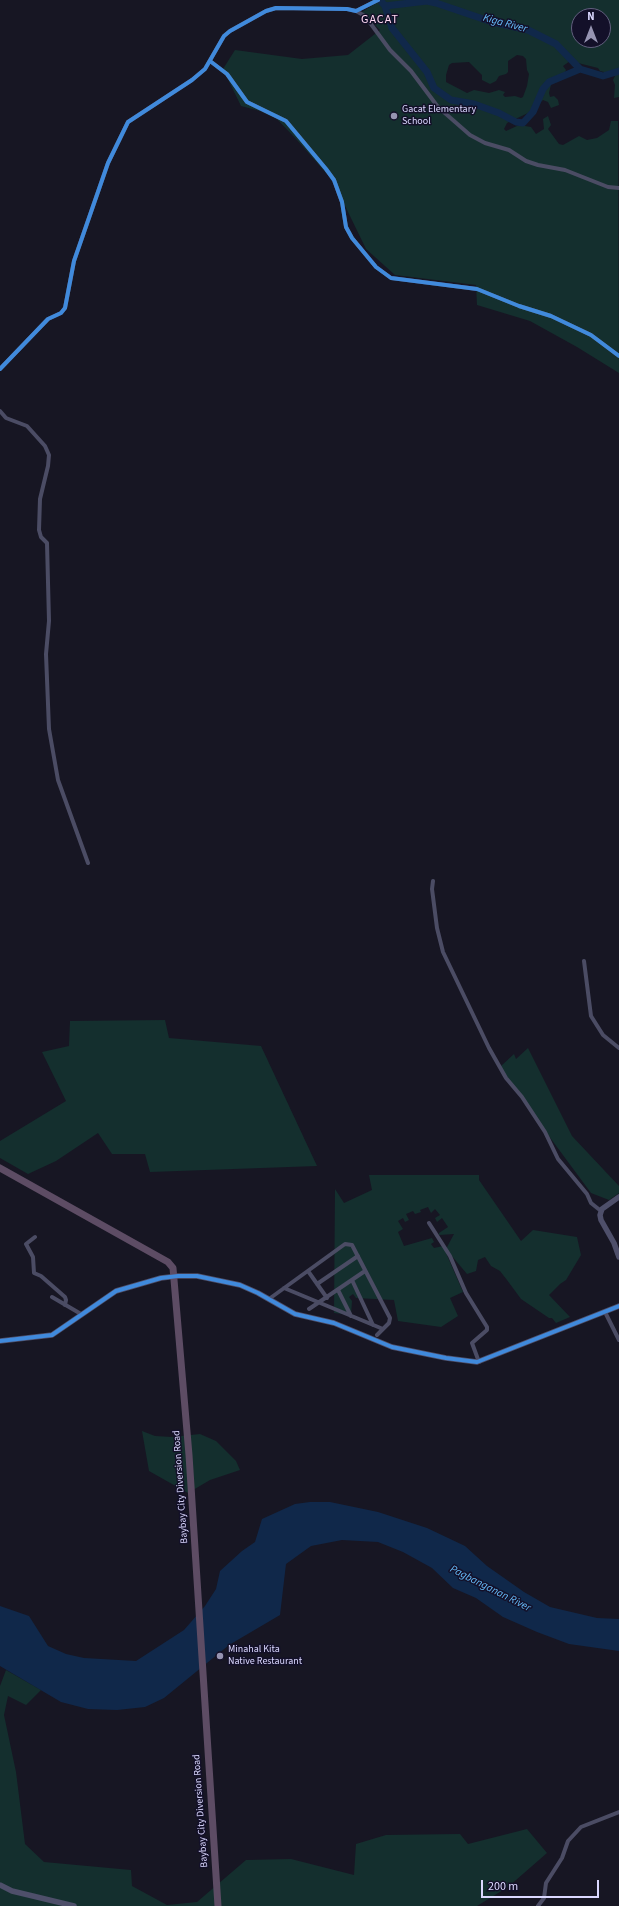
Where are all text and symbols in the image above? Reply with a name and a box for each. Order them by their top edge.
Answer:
north arrow [571,8,611,48]
text: N [587,9,595,24]
water label: Kiga River [481,12,529,36]
district label: GACAT [361,13,399,27]
place label: Gacat Elementary School [402,104,476,128]
marker: Gacat Elementary School [389,111,399,121]
street label: Baybay City Diversion Road [171,1430,191,1544]
water label: Pagbanganan River [447,1563,533,1615]
place label: Minahal Kita Native Restaurant [228,1644,302,1668]
marker: Minahal Kita Native Restaurant [215,1651,225,1661]
street label: Baybay City Diversion Road [191,1754,211,1868]
scale bar [483,1872,601,1898]
text: 200 m [488,1878,518,1895]

